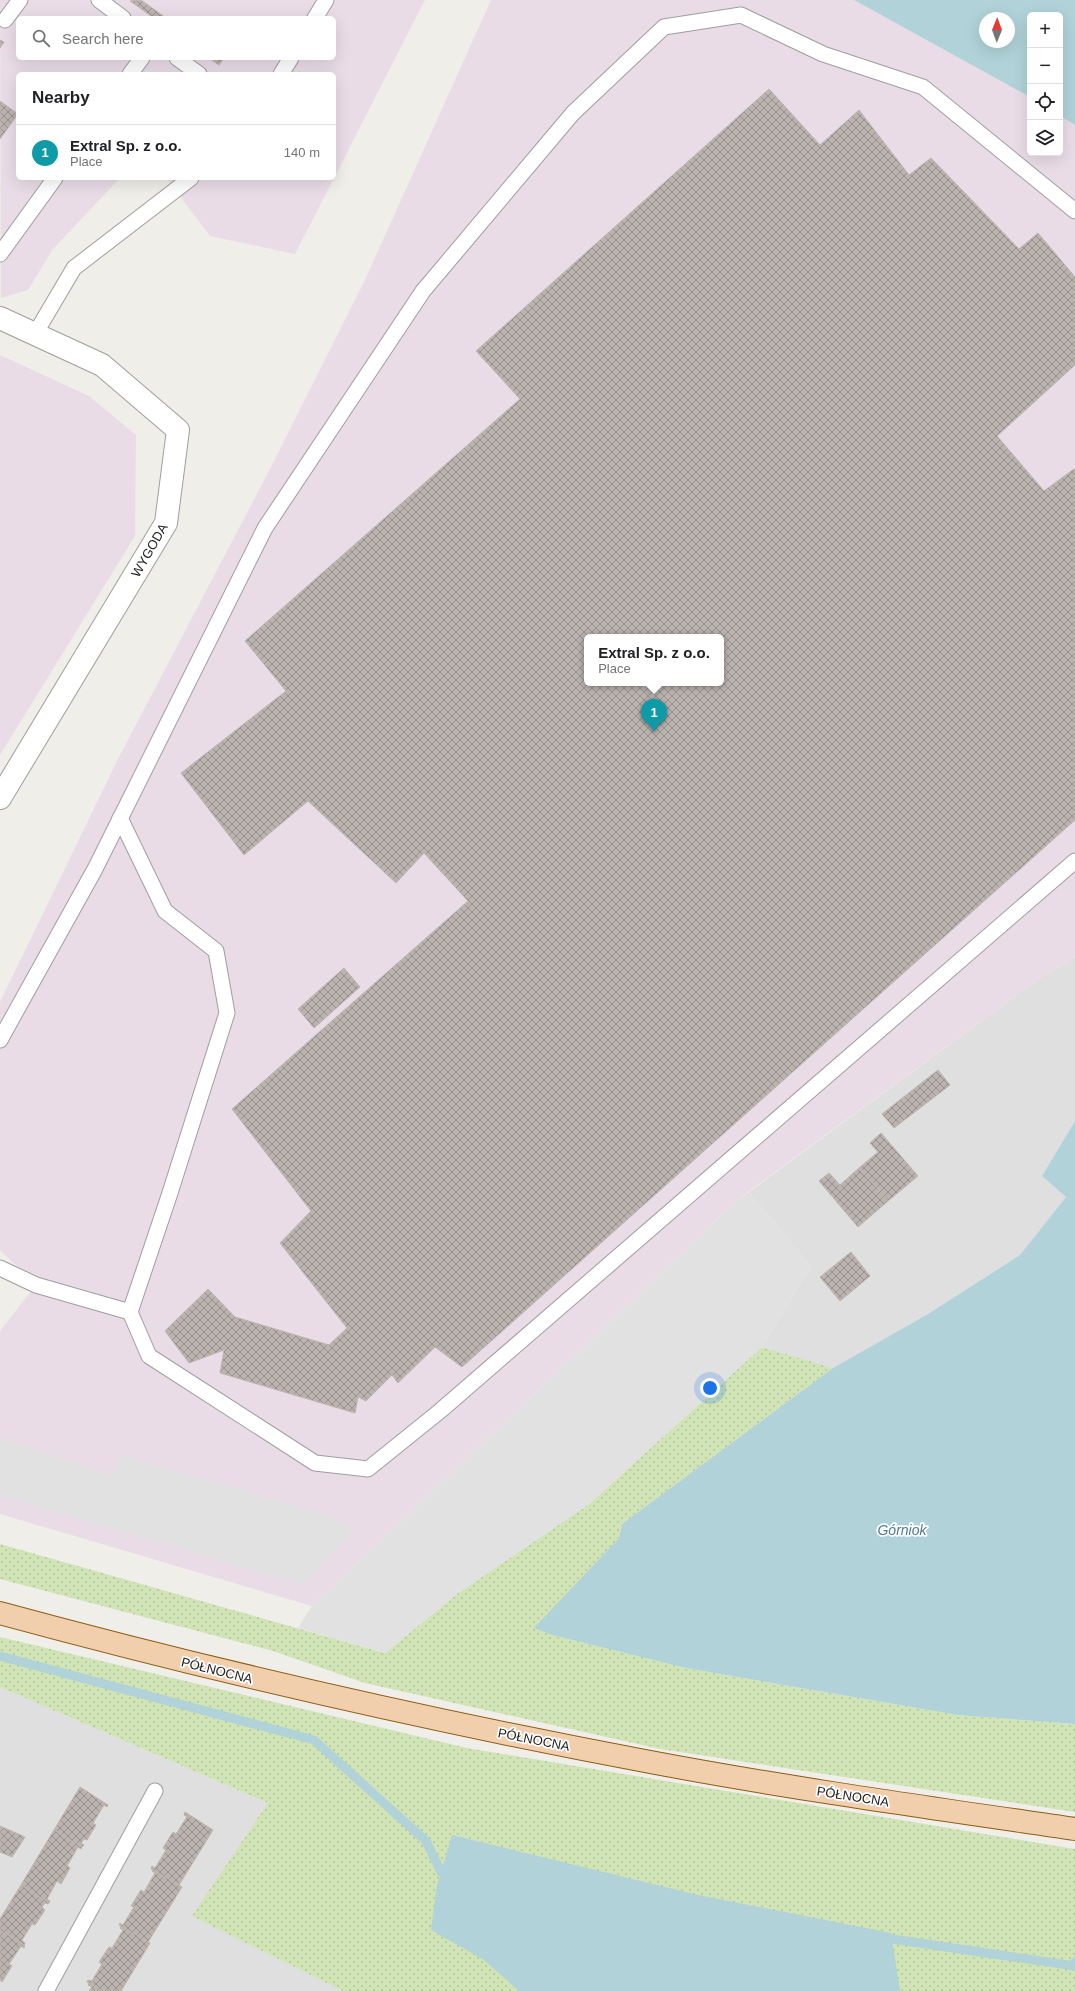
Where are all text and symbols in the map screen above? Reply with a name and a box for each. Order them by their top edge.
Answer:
north arrow [979,12,1015,48]
map controls [1027,12,1063,156]
button: + [1027,12,1063,48]
search box [16,16,336,60]
icon: search [30,27,52,49]
text: Search here [62,30,144,47]
button: − [1027,48,1063,84]
button: locate [1027,84,1063,120]
text: Nearby [32,88,90,107]
button: layers [1027,120,1063,156]
text: Extral Sp. z o.o. [70,137,182,154]
text: 1 [41,145,49,160]
text: 140 m [284,145,320,160]
text: Place [70,154,103,169]
street label: WYGODA [128,521,171,580]
popup [584,634,724,686]
text: Extral Sp. z o.o. [598,644,710,661]
text: Place [598,661,631,676]
pin: 1 [641,699,667,732]
your location [700,1378,720,1398]
water label: Górniok [877,1522,928,1538]
street label: PÓŁNOCNA [180,1654,254,1687]
street label: PÓŁNOCNA [497,1725,571,1754]
street label: PÓŁNOCNA [816,1783,890,1810]

